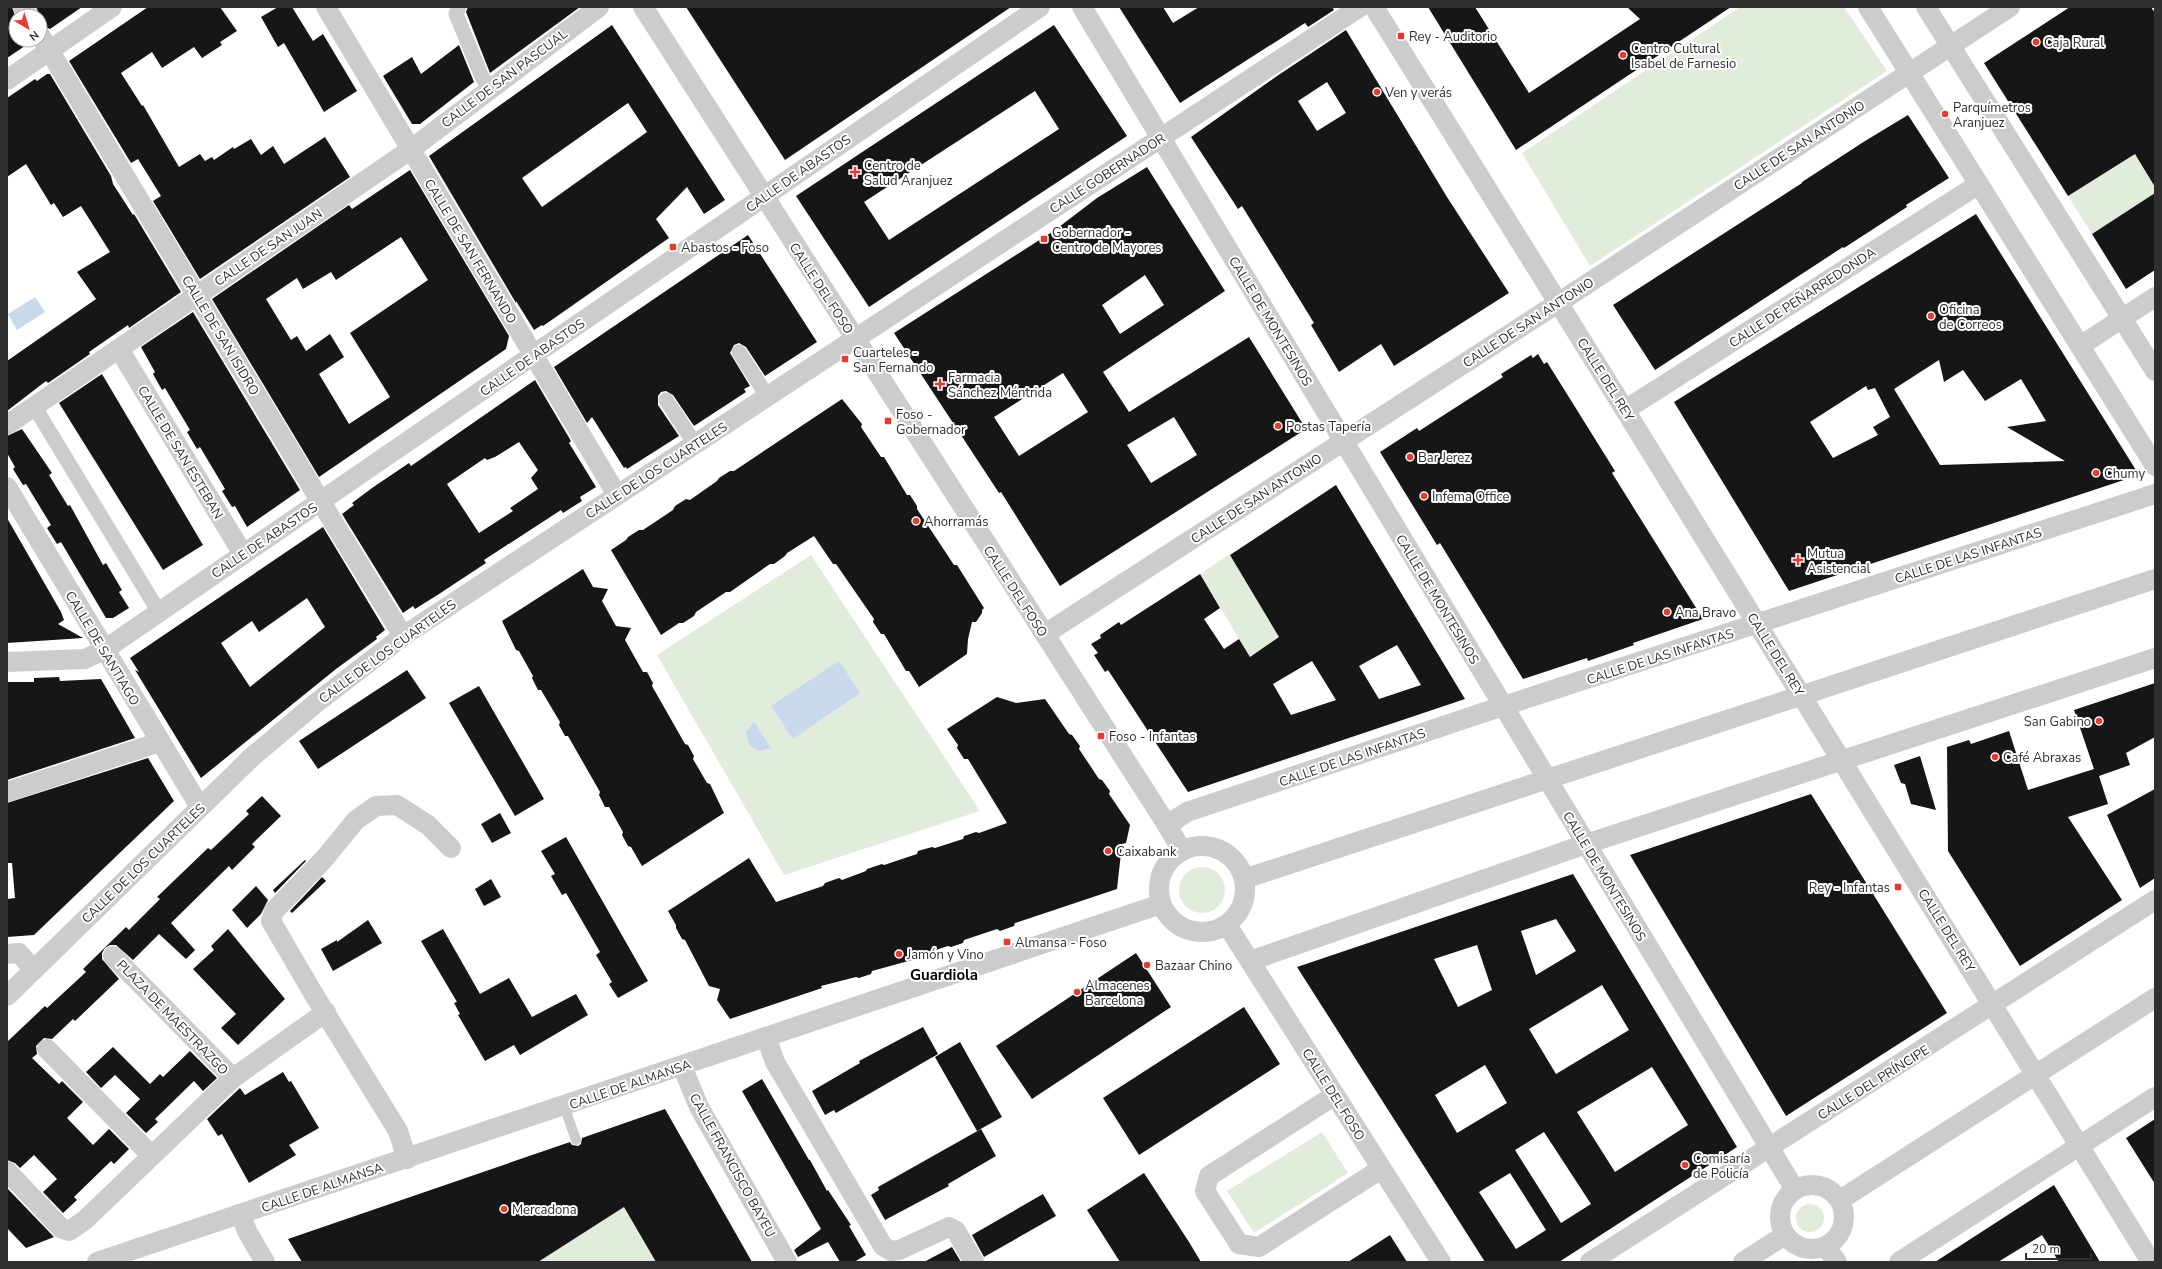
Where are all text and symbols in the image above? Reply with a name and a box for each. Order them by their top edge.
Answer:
north arrow [8,8,48,48]
street label: CALLE DE SAN PASCUAL [438,25,571,132]
text: N [26,27,42,44]
place label: Rey - Auditorio [1409,28,1497,46]
marker: Rey - Auditorio [1396,31,1406,41]
place label: Caja Rural [2044,34,2104,52]
marker: Caja Rural [2031,37,2041,47]
place label: Centro Cultural Isabel de Farnesio [1631,40,1736,73]
marker: Centro Cultural Isabel de Farnesio [1618,50,1628,60]
place label: Ven y verás [1384,84,1452,102]
marker: Ven y verás [1372,87,1382,97]
street label: CALLE DE SAN ANTONIO [1730,97,1869,195]
place label: Parquímetros Aranjuez [1953,99,2031,132]
marker: Parquímetros Aranjuez [1940,109,1950,119]
street label: CALLE GOBERNADOR [1046,129,1169,218]
street label: CALLE DE ABASTOS [743,131,855,217]
place label: Centro de Salud Aranjuez [864,157,953,190]
marker: Centro de Salud Aranjuez [849,166,861,178]
street label: CALLE DE SAN FERNANDO [420,176,521,327]
street label: CALLE DE SAN JUAN [211,205,326,291]
place label: Gobernador - Centro de Mayores [1052,224,1162,257]
marker: Gobernador - Centro de Mayores [1039,234,1049,244]
place label: Abastos - Foso [681,239,769,257]
street label: CALLE DEL FOSO [785,239,857,338]
marker: Abastos - Foso [668,242,678,252]
street label: CALLE DE PEÑARREDONDA [1726,243,1880,352]
street label: CALLE DE MONTESINOS [1224,253,1316,390]
street label: CALLE DE SAN ISIDRO [177,272,263,399]
street label: CALLE DE SAN ANTONIO [1459,274,1598,372]
place label: Oficina de Correos [1939,301,2002,334]
marker: Oficina de Correos [1926,311,1936,321]
street label: CALLE DE ABASTOS [477,315,589,401]
street label: CALLE DEL REY [1572,335,1638,425]
place label: Cuarteles - San Fernando [853,344,934,377]
marker: Cuarteles - San Fernando [840,354,850,364]
place label: Farmacia Sánchez Méntrida [948,369,1052,402]
marker: Farmacia Sánchez Méntrida [935,379,945,389]
street label: CALLE DE SAN ESTEBAN [133,383,227,522]
place label: Foso - Gobernador [896,406,966,439]
marker: Foso - Gobernador [883,416,893,426]
street label: CALLE DE LOS CUARTELES [582,418,731,523]
place label: Postas Tapería [1286,418,1371,436]
marker: Postas Tapería [1273,421,1283,431]
place label: Bar Jerez [1418,449,1470,467]
street label: CALLE DE SAN ANTONIO [1187,450,1326,548]
marker: Bar Jerez [1405,452,1415,462]
place label: Chumy [2104,465,2145,483]
marker: Chumy [2091,468,2101,478]
place label: Infema Office [1432,488,1509,506]
marker: Infema Office [1419,491,1429,501]
street label: CALLE DE ABASTOS [208,499,321,583]
place label: Ahorramás [924,513,989,531]
marker: Ahorramás [911,516,921,526]
street label: CALLE DE LAS INFANTAS [1892,524,2044,588]
street label: CALLE DE MONTESINOS [1391,531,1483,668]
street label: CALLE DEL FOSO [979,542,1051,641]
place label: Mutua Asistencial [1807,545,1871,578]
marker: Mutua Asistencial [1792,554,1804,566]
street label: CALLE DE SANTIAGO [61,588,143,709]
street label: CALLE DE LOS CUARTELES [315,596,460,708]
place label: Ana Bravo [1675,604,1736,622]
marker: Ana Bravo [1662,607,1672,617]
street label: CALLE DEL REY [1742,610,1808,700]
street label: CALLE DE LAS INFANTAS [1584,625,1736,689]
place label: San Gabino [2024,713,2091,731]
marker: San Gabino [2094,716,2104,726]
street label: CALLE DE LAS INFANTAS [1277,724,1428,791]
place label: Foso - Infantas [1109,728,1196,746]
marker: Foso - Infantas [1096,731,1106,741]
place label: Café Abraxas [2003,749,2081,767]
marker: Café Abraxas [1990,752,2000,762]
street label: CALLE DE LOS CUARTELES [78,800,209,928]
street label: CALLE DE MONTESINOS [1558,808,1650,945]
place label: Caixabank [1116,843,1177,861]
marker: Caixabank [1103,846,1113,856]
place label: Rey - Infantas [1809,879,1890,897]
marker: Rey - Infantas [1893,882,1903,892]
street label: CALLE DEL REY [1913,886,1979,976]
place label: Almansa - Foso [1015,934,1107,952]
marker: Almansa - Foso [1002,937,1012,947]
place label: Jamón y Vino [906,946,984,964]
marker: Jamón y Vino [894,949,904,959]
street label: PLAZA DE MAESTRAZGO [112,956,232,1079]
place label: Bazaar Chino [1155,957,1232,975]
marker: Bazaar Chino [1142,960,1152,970]
district label: Guardiola [910,965,978,985]
place label: Almacenes Barcelona [1085,977,1150,1010]
marker: Almacenes Barcelona [1072,987,1082,997]
street label: CALLE DEL PRÍNCIPE [1814,1040,1933,1125]
street label: CALLE DEL FOSO [1298,1045,1369,1144]
street label: CALLE DE ALMANSA [567,1055,694,1114]
street label: CALLE FRANCISCO BAYEU [685,1090,779,1241]
place label: Comisaría de Policía [1693,1150,1750,1183]
street label: CALLE DE ALMANSA [259,1158,386,1217]
marker: Comisaría de Policía [1680,1160,1690,1170]
place label: Mercadona [512,1201,577,1219]
marker: Mercadona [499,1204,509,1214]
scale bar [2026,1235,2091,1261]
text: 20 m [2032,1241,2060,1257]

